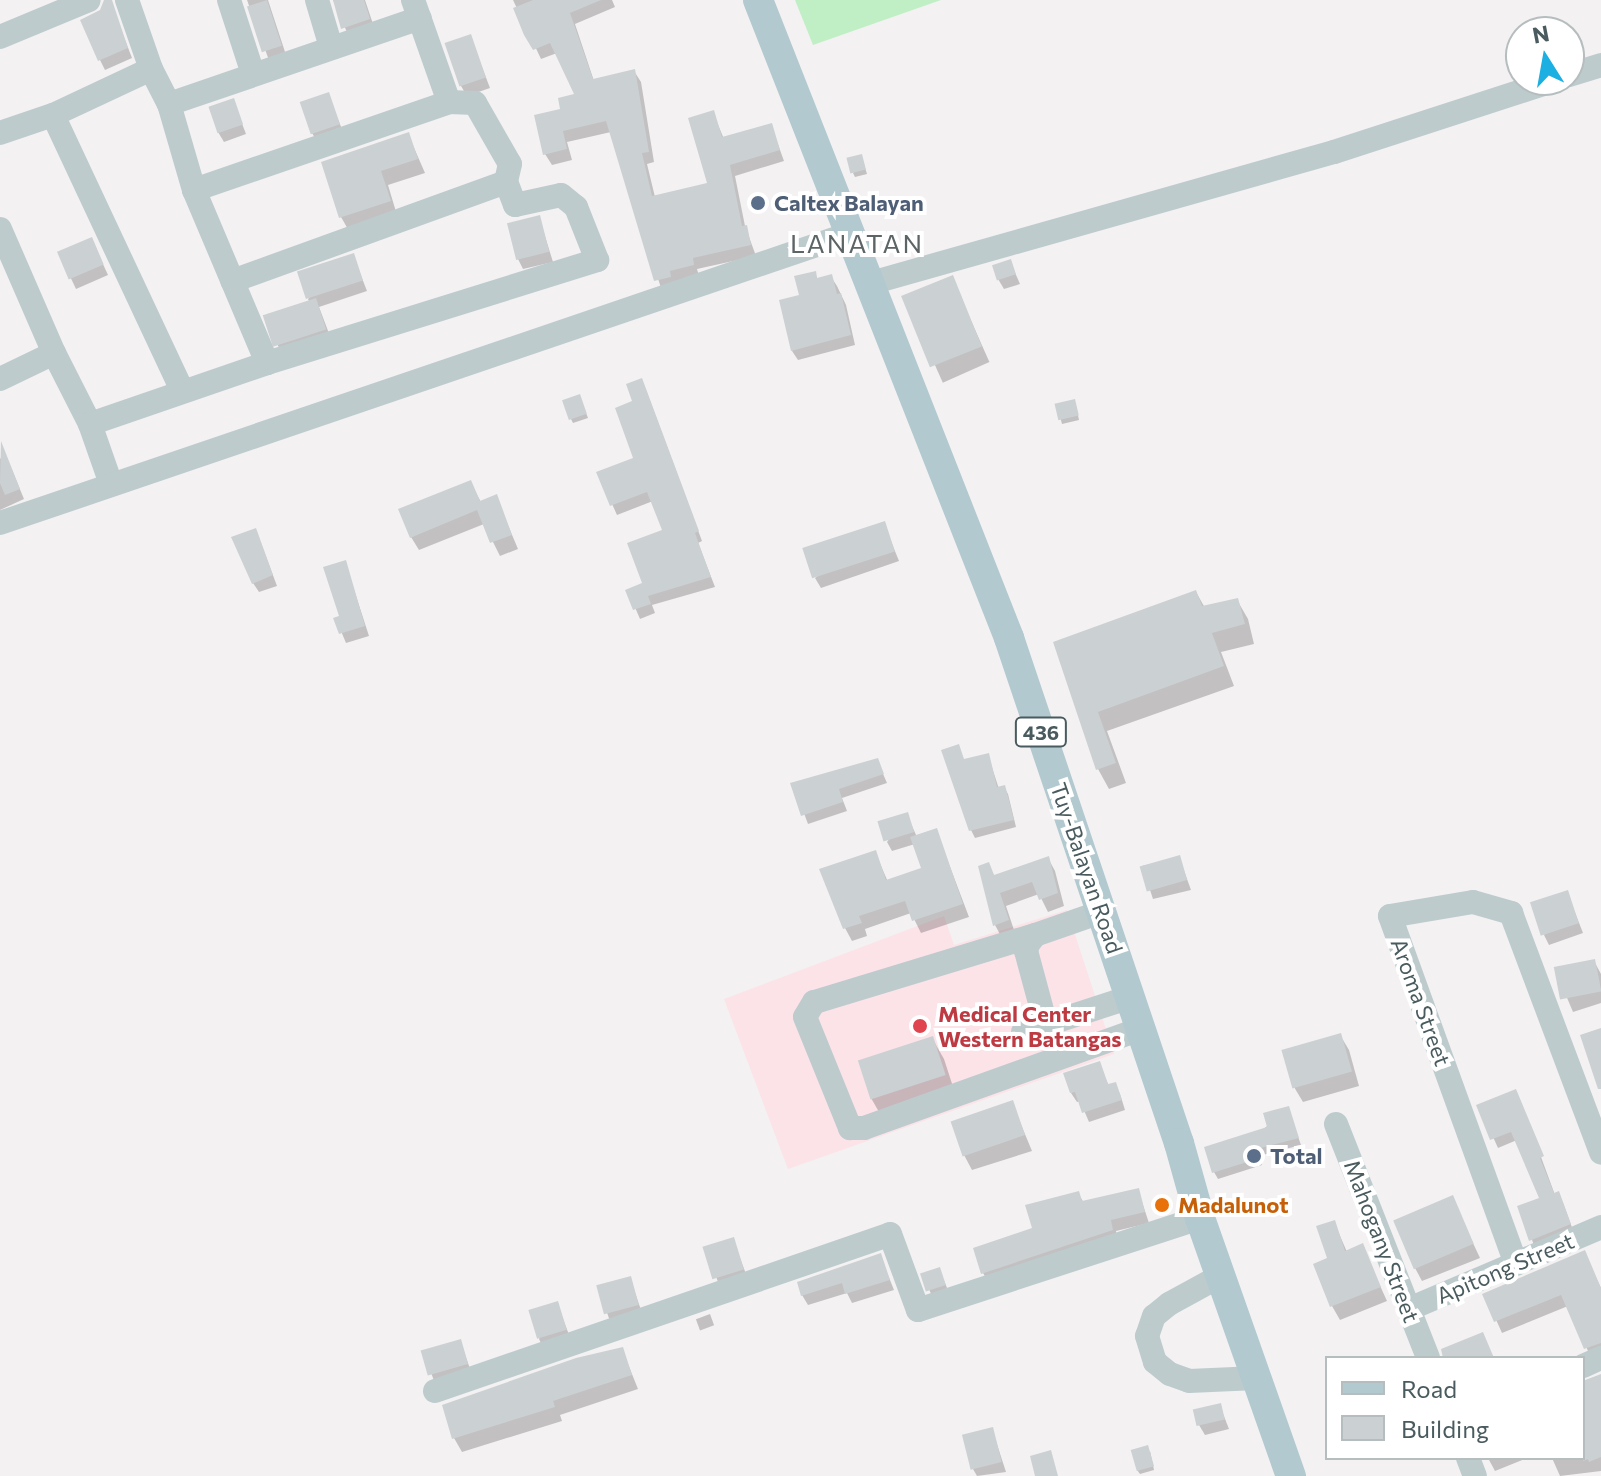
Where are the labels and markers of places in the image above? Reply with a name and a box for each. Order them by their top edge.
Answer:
place label: Caltex Balayan [774,190,924,216]
marker: Caltex Balayan [749,194,767,212]
place label: Medical Center Western Batangas [938,1000,1122,1052]
marker: Medical Center Western Batangas [909,1015,931,1037]
place label: Total [1270,1143,1323,1169]
marker: Total [1245,1147,1263,1165]
place label: Madalunot [1178,1192,1289,1218]
marker: Madalunot [1153,1196,1171,1214]

